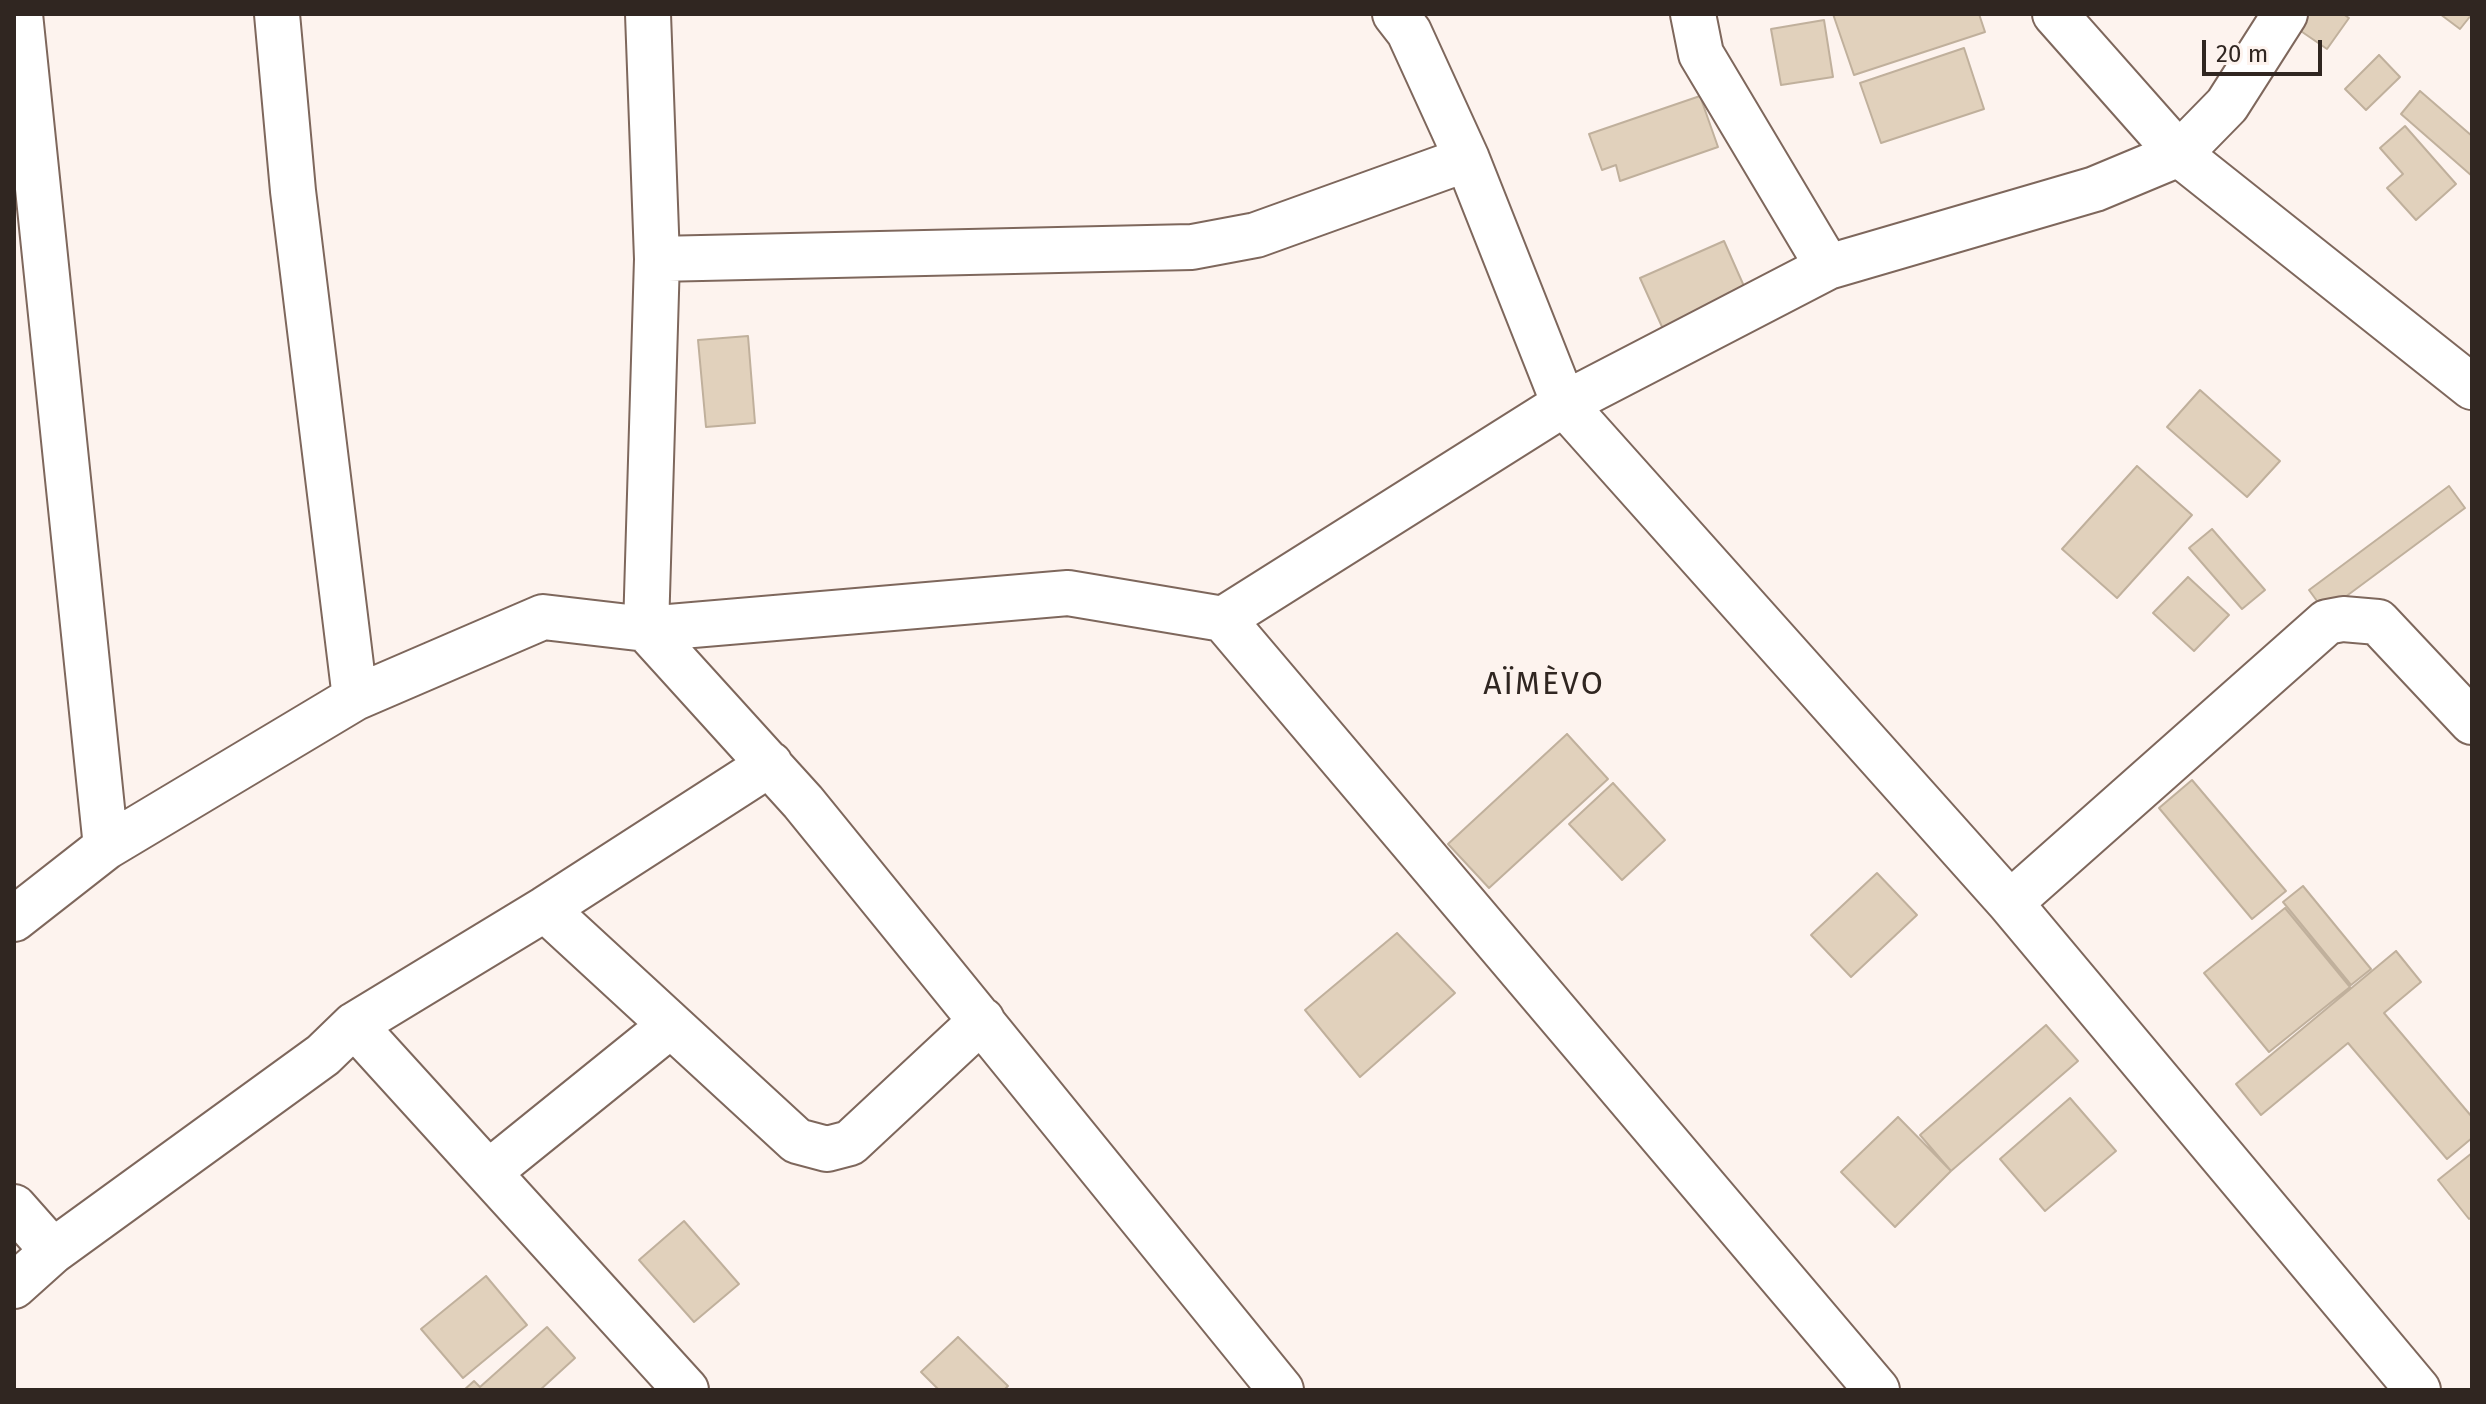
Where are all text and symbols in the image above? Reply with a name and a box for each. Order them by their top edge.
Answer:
scale bar [2206,24,2326,74]
text: 20 m [2216,40,2268,68]
district label: AÏMÈVO [1483,666,1605,704]

